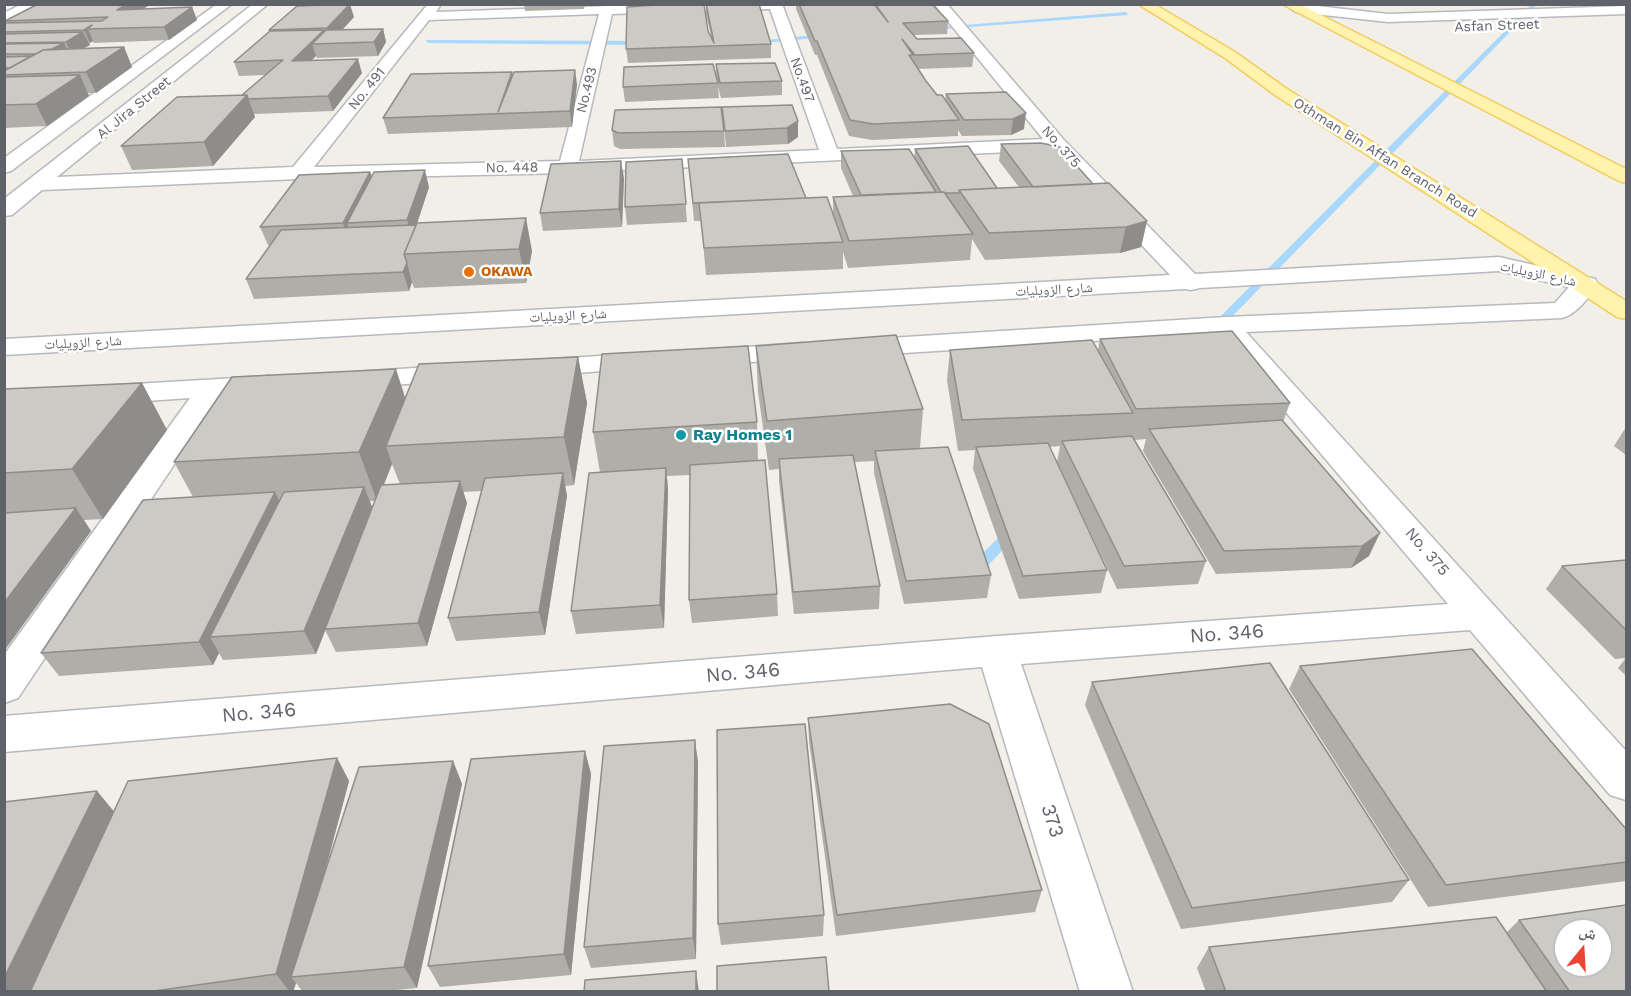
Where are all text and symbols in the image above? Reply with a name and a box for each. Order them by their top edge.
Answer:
street label: Asfan Street [1454,16,1540,36]
street label: No.497 [786,55,818,105]
street label: No. 491 [345,65,389,113]
street label: No.493 [573,65,601,115]
street label: Al Jira Street [94,73,174,143]
street label: Othman Bin Affan Branch Road [1290,94,1480,222]
street label: No. 375 [1038,123,1084,171]
street label: No. 448 [486,159,538,177]
street label: شارع الزويليات [1498,258,1578,290]
place label: OKAWA [481,264,532,280]
marker: OKAWA [462,265,476,279]
street label: شارع الزويليات [1015,280,1093,300]
street label: شارع الزويليات [529,306,607,326]
street label: شارع الزويليات [44,333,122,353]
place label: Ray Homes 1 [693,425,792,445]
marker: Ray Homes 1 [674,428,688,442]
street label: No. 375 [1401,524,1453,580]
street label: No. 346 [1189,619,1265,649]
street label: No. 346 [705,658,781,688]
street label: No. 346 [221,698,297,728]
street label: 373 [1035,801,1069,841]
north arrow [1553,918,1613,978]
text: ش [1577,921,1599,944]

